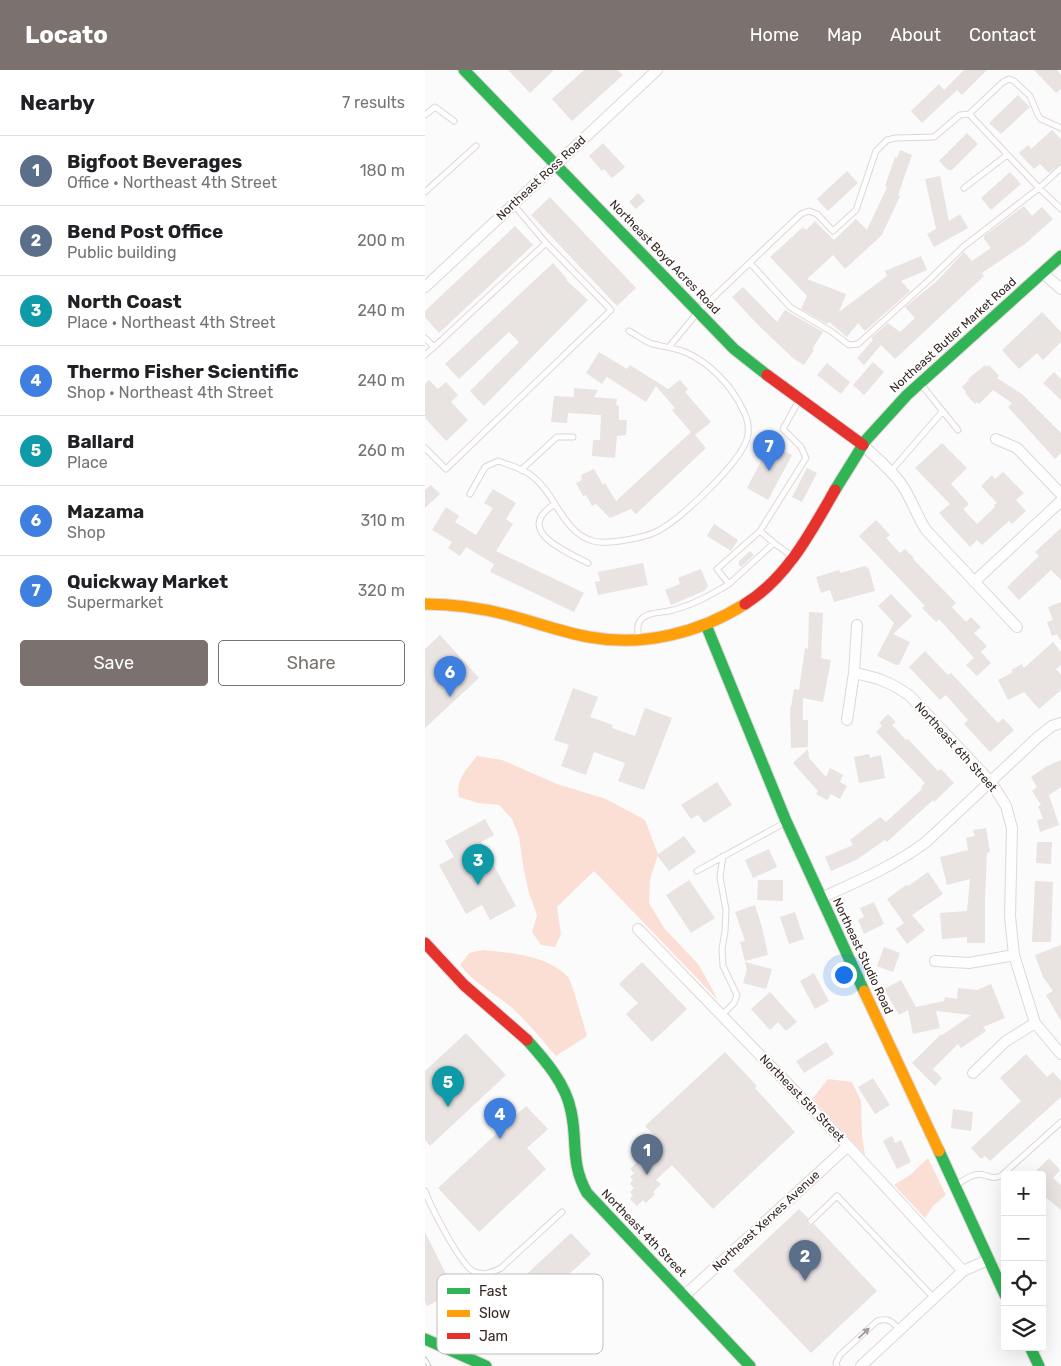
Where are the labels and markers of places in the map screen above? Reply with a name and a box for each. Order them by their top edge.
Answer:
pin: 7 [753,430,785,471]
pin: 6 [434,656,466,697]
pin: 3 [462,844,494,885]
pin: 5 [432,1066,464,1107]
pin: 4 [484,1098,516,1139]
pin: 1 [631,1134,663,1175]
pin: 2 [789,1240,821,1281]

